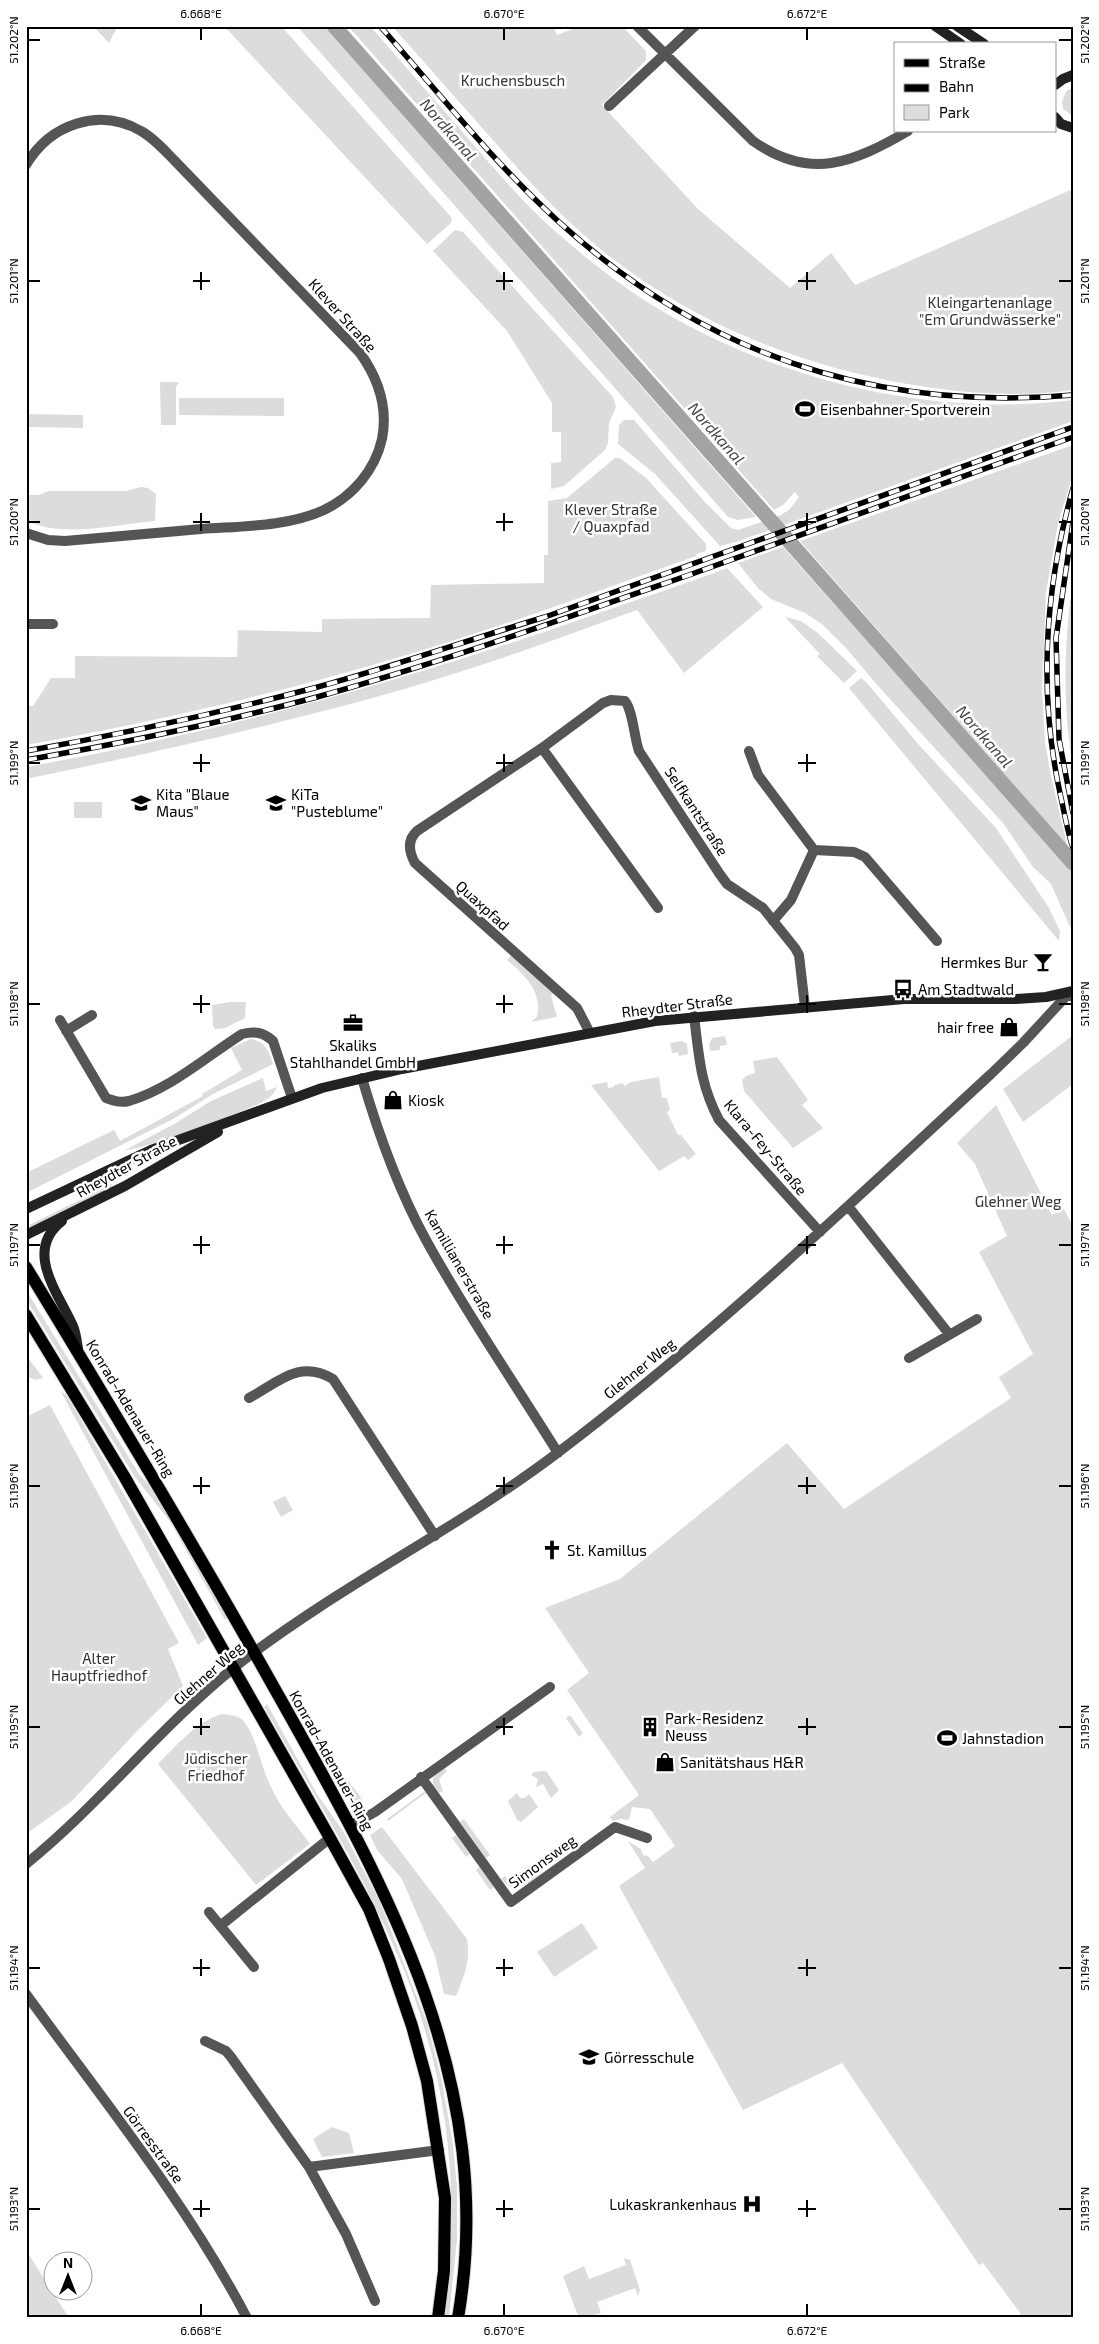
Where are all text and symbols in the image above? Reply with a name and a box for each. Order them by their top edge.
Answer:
text: 6.668°E [180,6,222,20]
text: 6.670°E [484,6,525,20]
text: 6.672°E [787,6,827,20]
text: 51.202°N [6,16,20,64]
text: 51.202°N [1077,16,1091,64]
legend [894,42,1056,132]
text: Straße [939,53,985,71]
park label: Kruchensbusch [461,71,565,89]
text: Bahn [939,77,974,95]
water label: Nordkanal [417,94,481,164]
text: Park [939,103,970,121]
text: 51.201°N [6,258,20,304]
text: 51.201°N [1077,258,1091,304]
street label: Klever Straße [305,275,381,355]
park label: Kleingartenanlage "Em Grundwässerke" [919,293,1061,328]
water label: Nordkanal [685,398,749,468]
sports icon: Eisenbahner-Sportverein [794,398,816,420]
place label: Eisenbahner-Sportverein [820,400,990,418]
text: 51.200°N [6,498,20,546]
text: 51.200°N [1077,498,1091,546]
park label: Klever Straße / Quaxpfad [565,500,657,536]
water label: Nordkanal [953,701,1017,771]
text: 51.199°N [6,741,20,785]
text: 51.199°N [1077,741,1091,785]
street label: Selfkantstraße [662,763,732,859]
place label: Kita "Blaue Maus" [156,785,230,820]
place label: KiTa "Pusteblume" [291,785,383,820]
school or university icon: Kita "Blaue Maus" [130,792,152,814]
school or university icon: KiTa "Pusteblume" [265,792,287,814]
street label: Quaxpfad [452,876,514,935]
bar icon: Hermkes Bur [1032,951,1054,973]
place label: Hermkes Bur [940,953,1028,971]
bus stop icon: Am Stadtwald [892,978,914,1000]
place label: Am Stadtwald [918,980,1014,998]
text: 51.198°N [6,981,20,1027]
text: 51.198°N [1077,981,1091,1027]
street label: Rheydter Straße [620,989,734,1021]
office icon: Skaliks Stahlhandel GmbH [342,1012,364,1034]
shop icon: hair free [998,1016,1020,1038]
place label: hair free [937,1018,994,1036]
place label: Skaliks Stahlhandel GmbH [290,1036,416,1071]
shop icon: Kiosk [382,1089,404,1111]
place label: Kiosk [408,1091,445,1109]
street label: Klara-Fey-Straße [721,1095,811,1199]
street label: Rheydter Straße [73,1131,179,1201]
park label: Glehner Weg [975,1192,1062,1210]
street label: Kamillianerstraße [421,1206,499,1322]
text: 51.197°N [6,1223,20,1267]
text: 51.197°N [1077,1223,1091,1267]
street label: Glehner Weg [600,1333,679,1402]
street label: Konrad-Adenauer-Ring [83,1336,180,1481]
text: 51.196°N [6,1464,20,1508]
text: 51.196°N [1077,1464,1091,1508]
church icon: St. Kamillus [541,1539,563,1561]
place label: St. Kamillus [567,1541,647,1559]
street label: Glehner Weg [169,1637,247,1708]
park label: Alter Hauptfriedhof [51,1649,147,1684]
street label: Konrad-Adenauer-Ring [286,1687,378,1834]
text: 51.195°N [6,1705,20,1749]
text: 51.195°N [1077,1705,1091,1749]
place label: Park-Residenz Neuss [665,1709,764,1744]
building icon: Park-Residenz Neuss [639,1716,661,1738]
sports icon: Jahnstadion [936,1727,958,1749]
place label: Jahnstadion [962,1729,1044,1747]
park label: Jüdischer Friedhof [184,1749,248,1784]
shop icon: Sanitätshaus H&R [654,1751,676,1773]
place label: Sanitätshaus H&R [680,1753,804,1771]
street label: Simonsweg [505,1830,580,1891]
text: 51.194°N [6,1945,20,1991]
text: 51.194°N [1077,1945,1091,1991]
school or university icon: Görresschule [578,2046,600,2068]
place label: Görresschule [604,2048,694,2066]
street label: Görresstraße [120,2102,188,2186]
text: 51.193°N [6,2187,20,2231]
text: 51.193°N [1077,2187,1091,2231]
hospital icon: Lukaskrankenhaus [741,2193,763,2215]
place label: Lukaskrankenhaus [609,2195,737,2213]
north arrow [42,2252,92,2302]
text: N [63,2254,73,2271]
text: 6.668°E [180,2323,222,2337]
text: 6.670°E [484,2323,525,2337]
text: 6.672°E [787,2323,827,2337]

